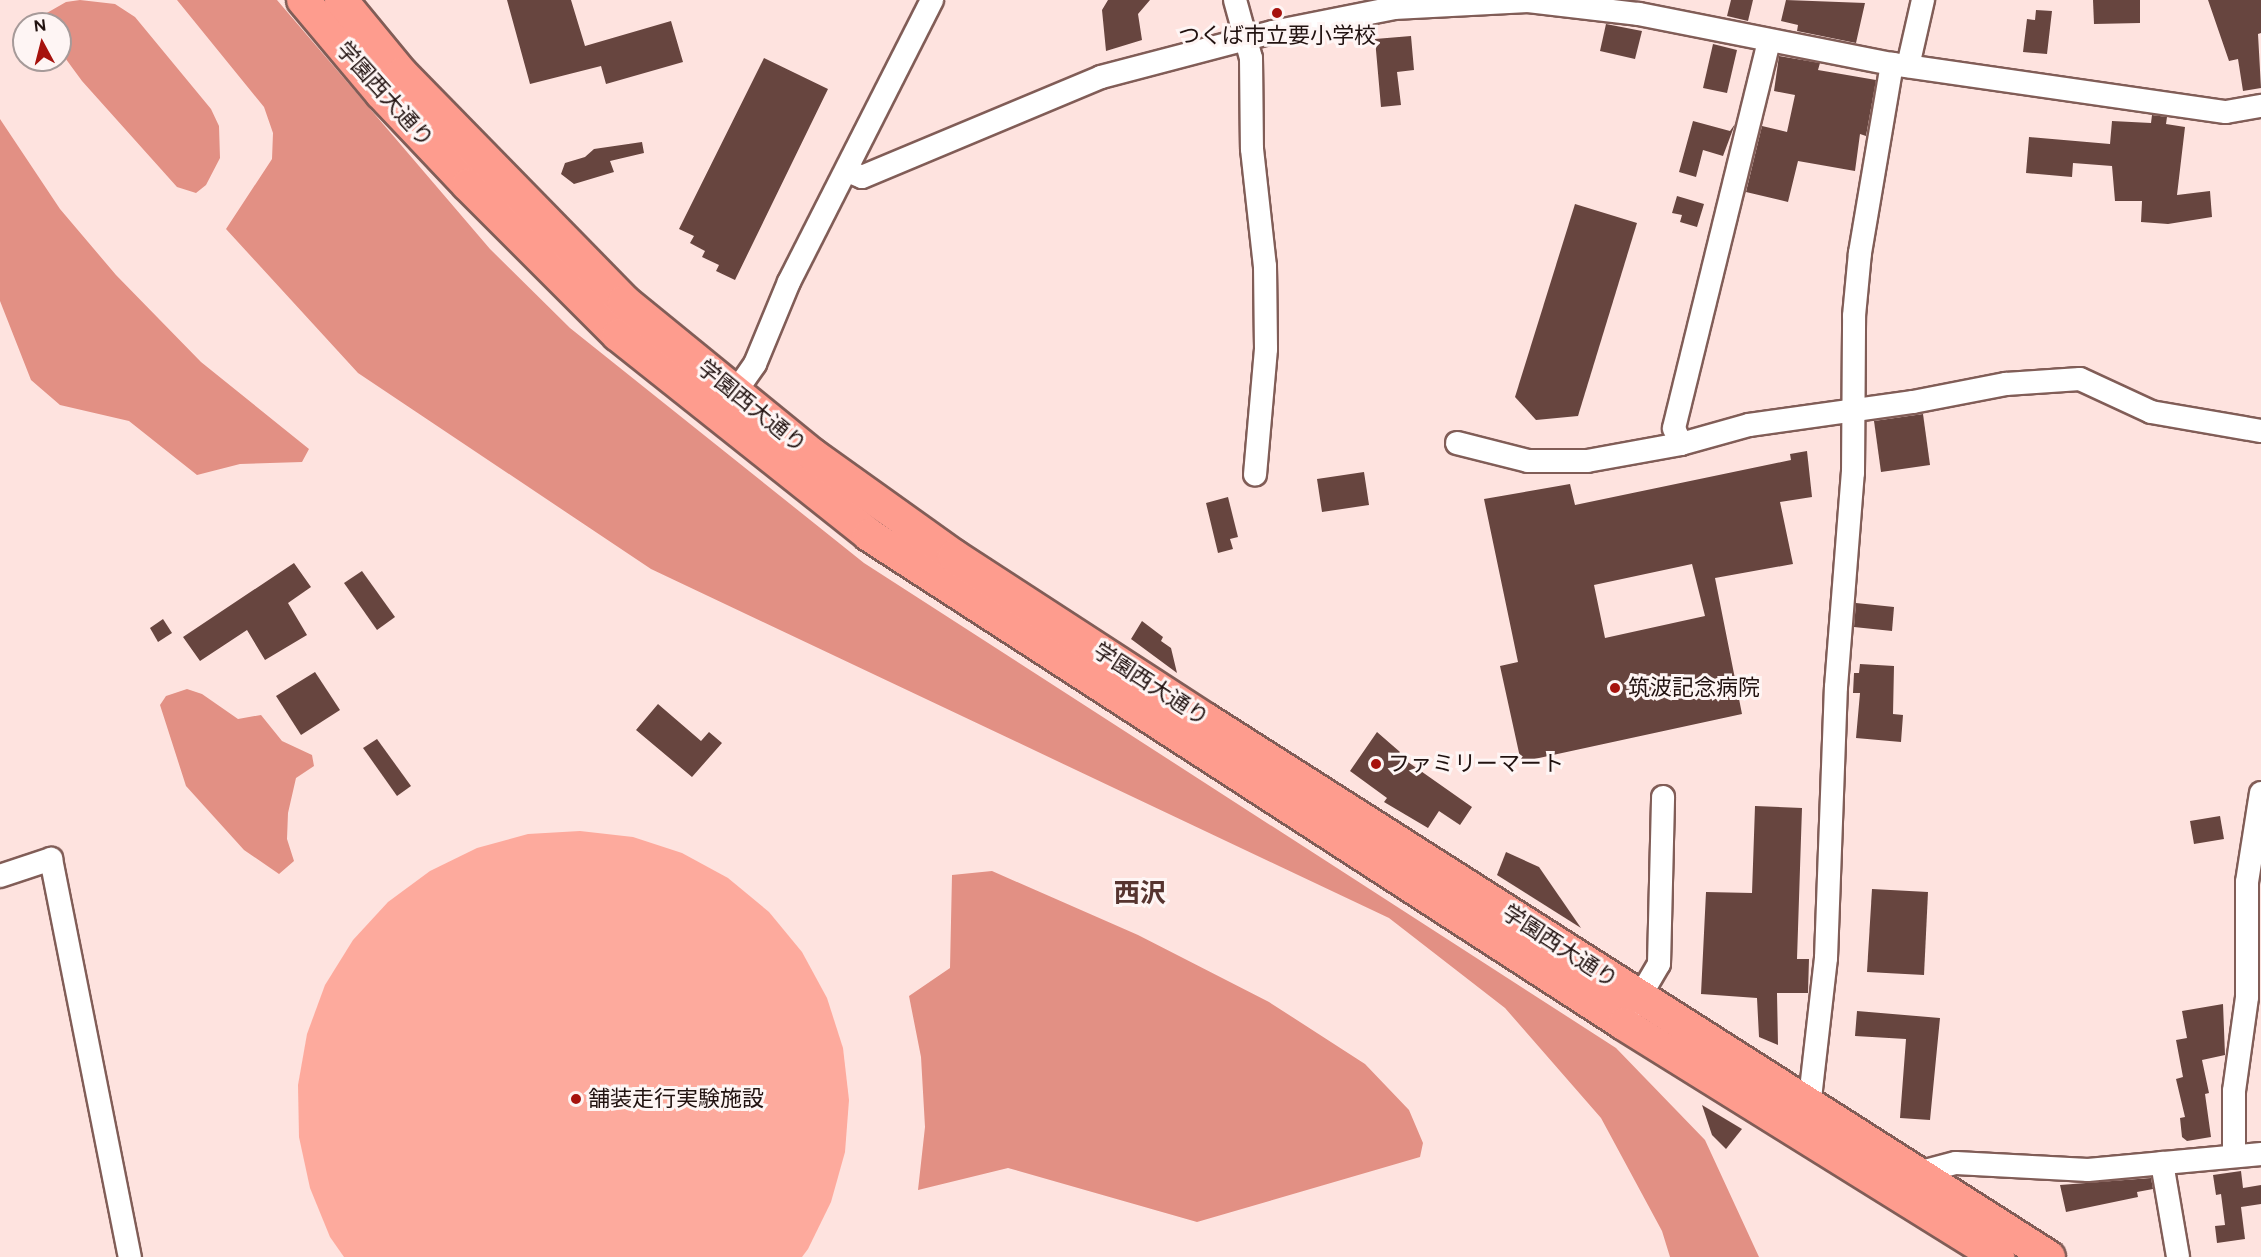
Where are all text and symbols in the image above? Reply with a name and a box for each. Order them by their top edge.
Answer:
marker: つくば市立要小学校 [1270,6,1284,20]
north arrow [12,12,72,72]
text: N [33,15,47,36]
place label: つくば市立要小学校 [1178,23,1376,49]
street label: 学園西大通り [331,36,439,152]
street label: 学園西大通り [692,354,812,458]
street label: 学園西大通り [1088,637,1214,731]
place label: 筑波記念病院 [1628,675,1760,701]
marker: 筑波記念病院 [1606,679,1624,697]
place label: ファミリーマート [1388,751,1564,777]
marker: ファミリーマート [1369,757,1383,771]
district label: 西沢 [1114,878,1166,910]
street label: 学園西大通り [1497,899,1623,993]
place label: 舗装走行実験施設 [588,1086,764,1112]
marker: 舗装走行実験施設 [569,1092,583,1106]

